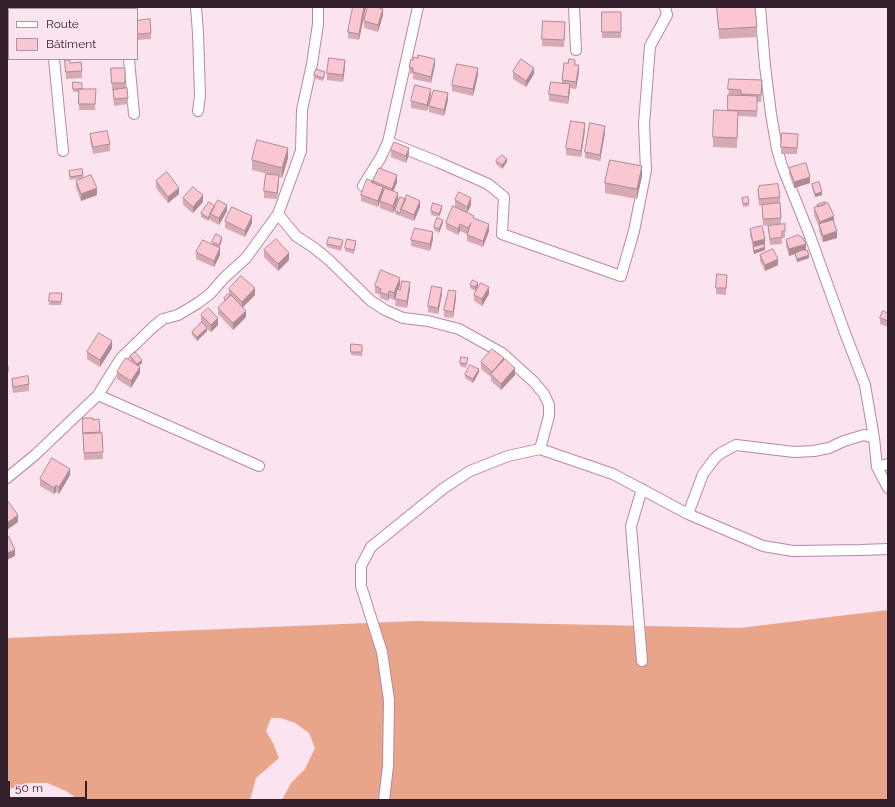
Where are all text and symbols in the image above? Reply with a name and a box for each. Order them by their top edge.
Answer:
legend [8,8,138,60]
text: Route [46,17,79,31]
text: Bâtiment [46,37,96,51]
scale bar [10,773,89,799]
text: 50 m [15,781,43,795]

